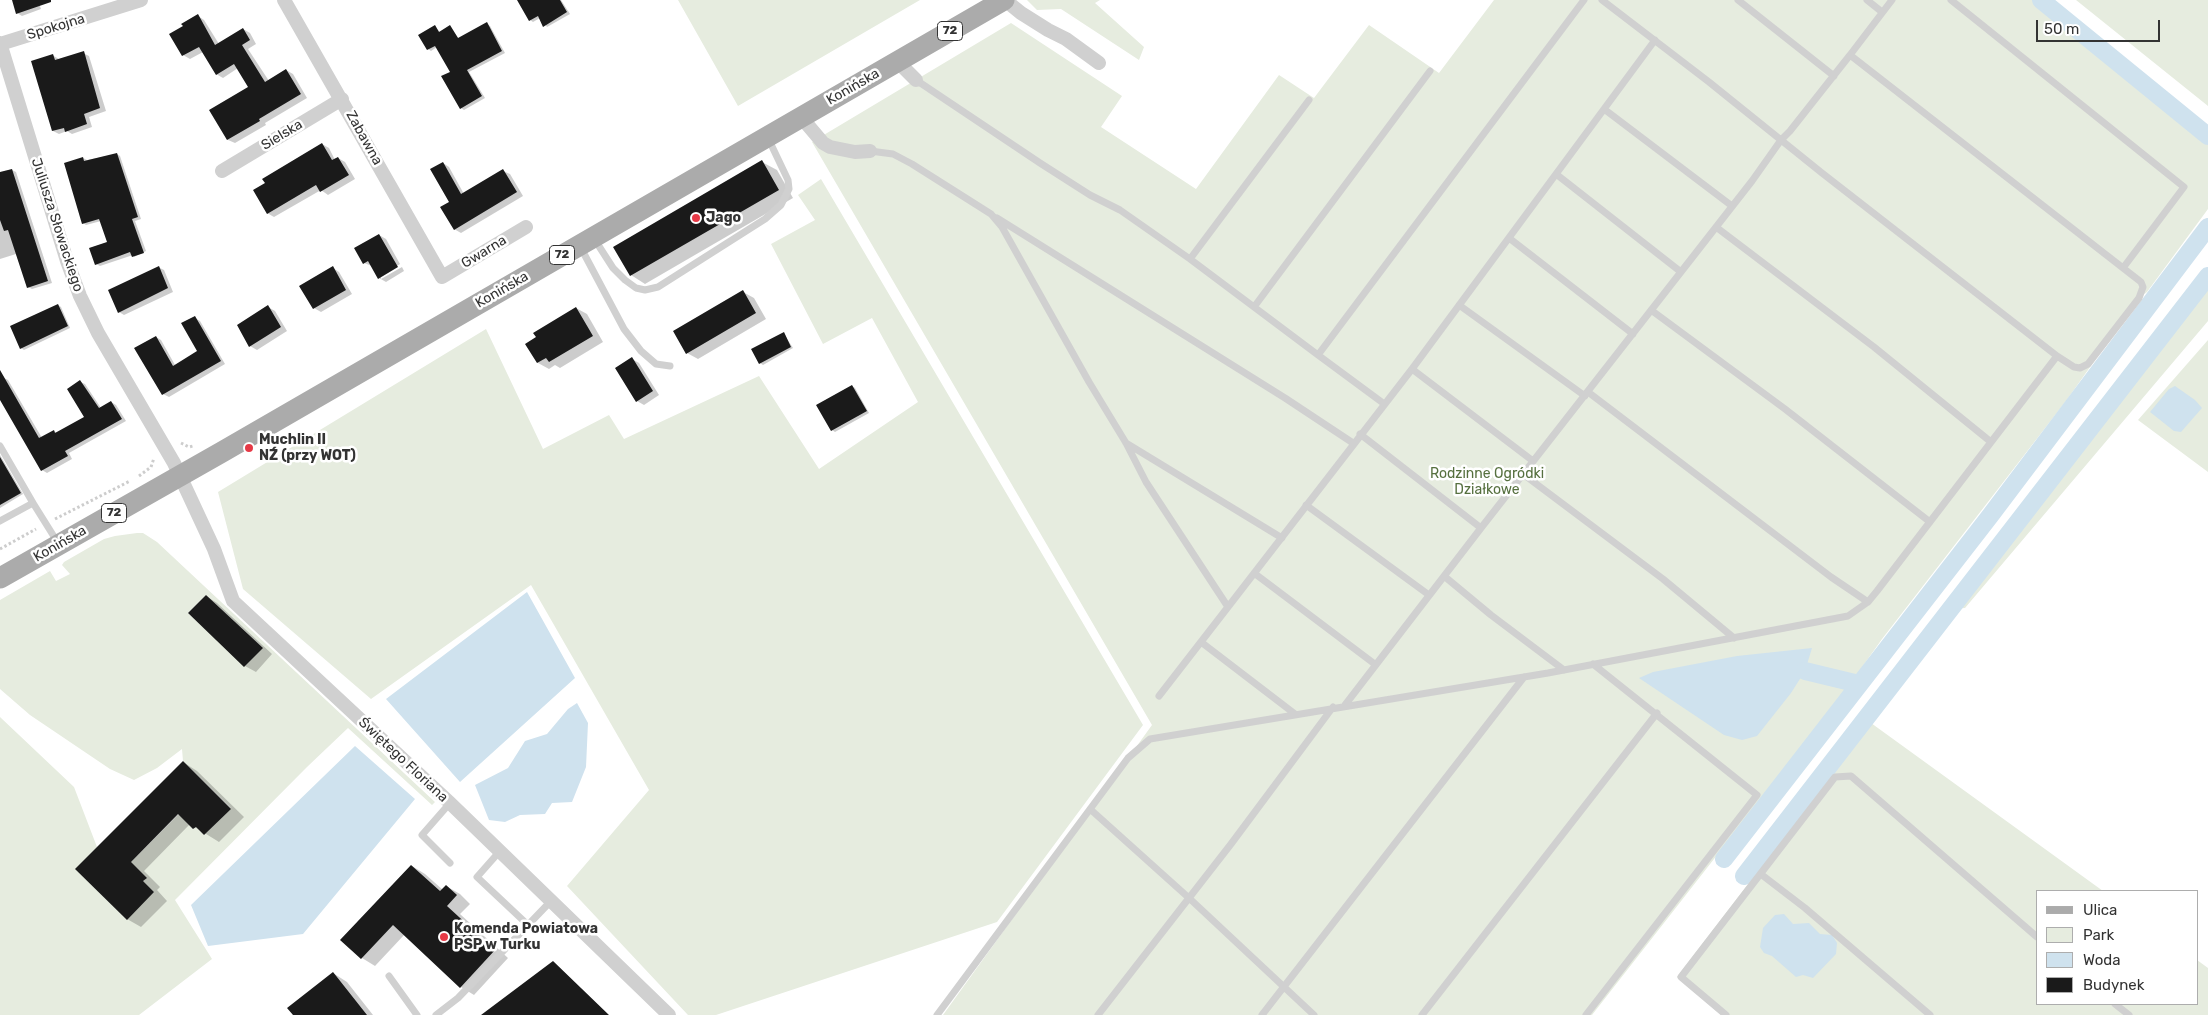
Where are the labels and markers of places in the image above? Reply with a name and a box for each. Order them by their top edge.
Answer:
place label: Jago [706,210,741,226]
marker: Jago [690,212,702,224]
place label: Muchlin II NŹ (przy WOT) [259,432,356,464]
marker: Muchlin II NŹ (przy WOT) [243,442,255,454]
place label: Komenda Powiatowa PSP w Turku [454,921,598,954]
marker: Komenda Powiatowa PSP w Turku [438,931,450,943]

